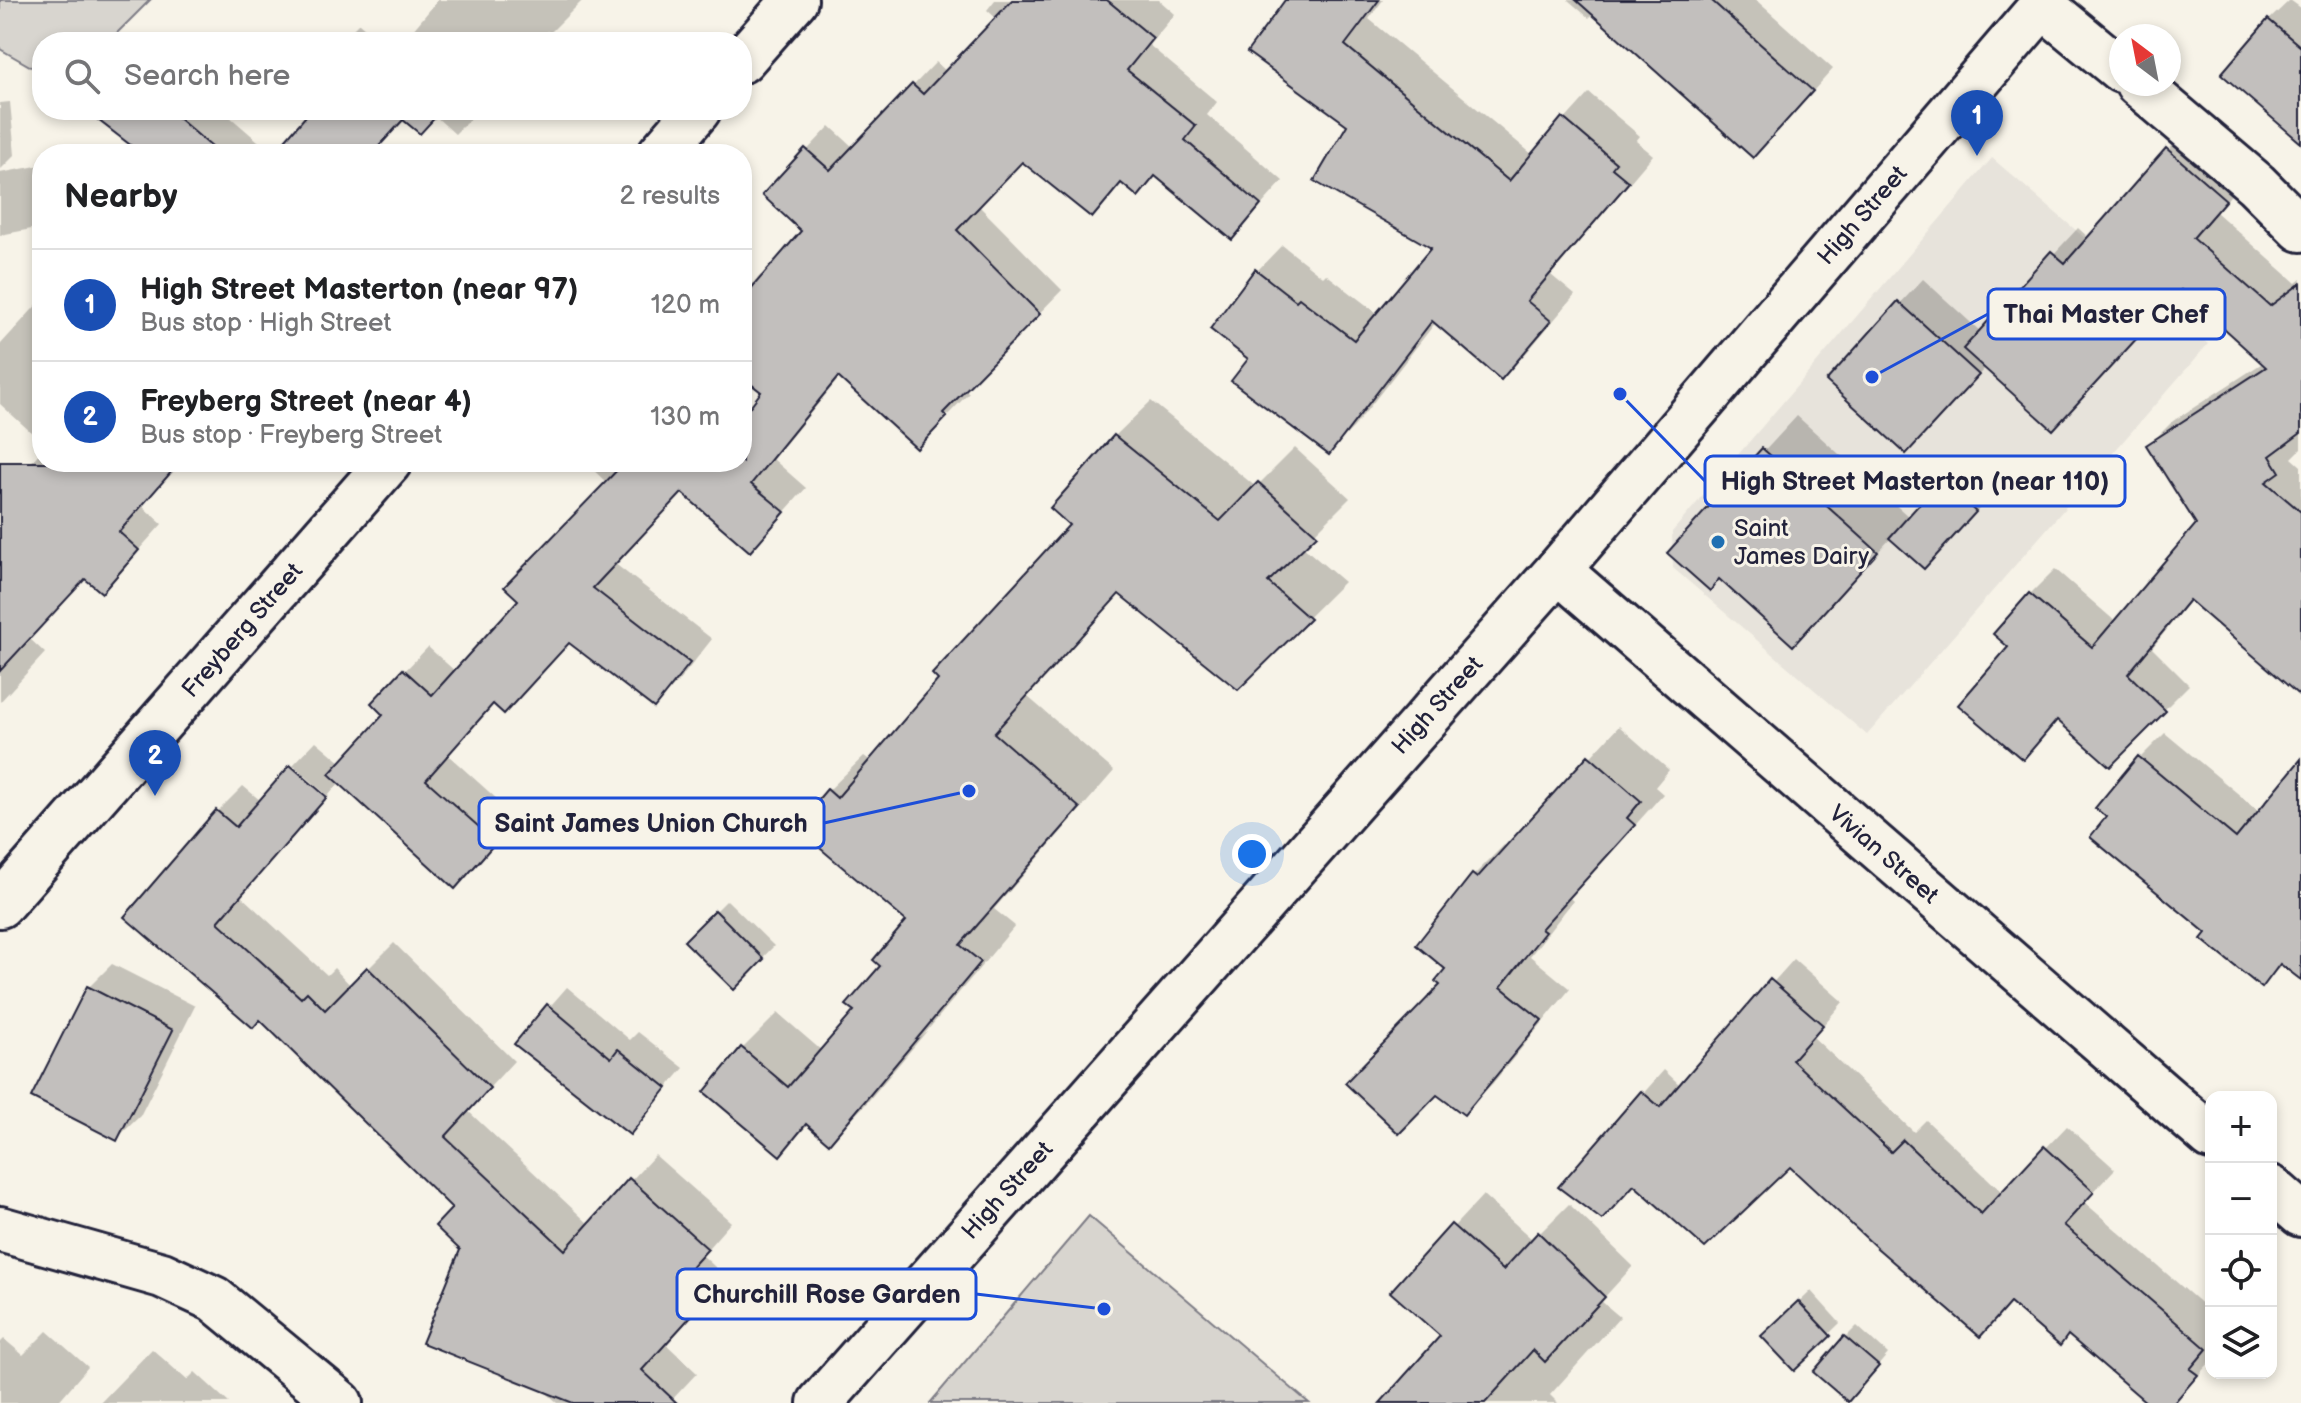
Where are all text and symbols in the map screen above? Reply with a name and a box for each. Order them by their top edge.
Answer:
north arrow [2109,24,2181,96]
search box [32,32,752,120]
icon: search [60,54,104,98]
text: Search here [124,58,290,94]
pin: 1 [1951,90,2003,156]
street label: High Street [1811,159,1914,271]
text: Nearby [64,176,178,217]
text: 2 results [620,181,720,212]
text: High Street Masterton (near 97) [140,272,578,308]
callout: Thai Master Chef [1988,289,2225,339]
text: 1 [85,290,95,321]
text: 120 m [651,290,720,321]
text: Thai Master Chef [2003,300,2210,331]
text: Bus stop · High Street [140,308,391,339]
text: Freyberg Street (near 4) [140,384,472,420]
text: 2 [82,402,98,433]
text: 130 m [650,402,720,433]
text: Bus stop · Freyberg Street [140,420,442,451]
callout: High Street Masterton (near 110) [1705,456,2125,506]
text: High Street Masterton (near 110) [1721,467,2109,498]
place label: Saint James Dairy [1734,514,1869,571]
marker: Saint James Dairy [1709,533,1727,551]
street label: Freyberg Street [176,557,309,704]
street label: High Street [1386,650,1489,760]
pin: 2 [129,730,181,796]
callout: Saint James Union Church [479,798,824,848]
street label: Vivian Street [1823,799,1945,910]
text: Saint James Union Church [494,809,808,840]
your location [1232,834,1272,874]
map controls [2205,1091,2277,1379]
button: + [2205,1091,2277,1163]
street label: High Street [956,1135,1059,1245]
button: − [2205,1163,2277,1235]
button: locate [2205,1235,2277,1307]
callout: Churchill Rose Garden [677,1269,976,1319]
text: Churchill Rose Garden [693,1280,961,1311]
button: layers [2205,1307,2277,1379]

